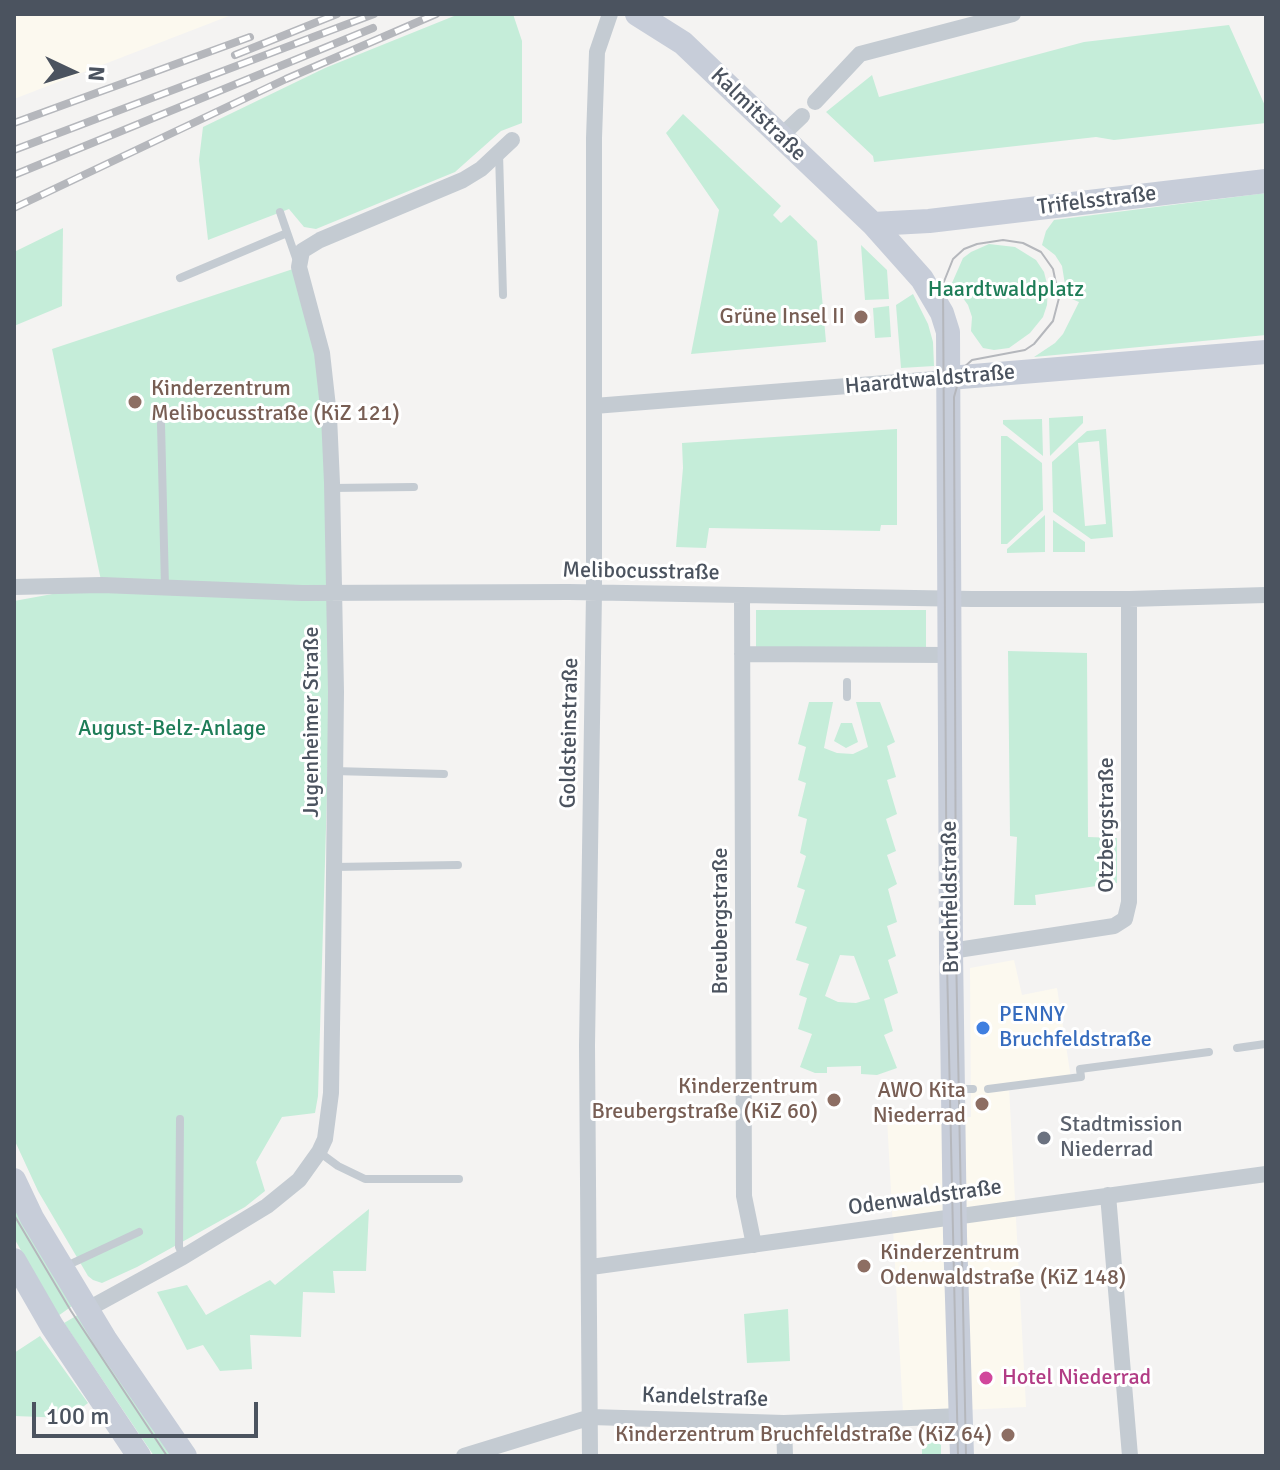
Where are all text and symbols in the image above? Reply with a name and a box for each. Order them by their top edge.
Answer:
north arrow [32,32,112,112]
street label: Kalmitstraße [705,63,811,167]
text: N [82,65,110,82]
street label: Trifelsstraße [1036,181,1158,221]
park label: Haardtwaldplatz [928,277,1084,303]
place label: Grüne Insel II [720,304,845,330]
marker: Grüne Insel II [852,308,870,326]
street label: Haardtwaldstraße [844,359,1016,401]
place label: Kinderzentrum Melibocusstraße (KiZ 121) [151,376,400,428]
marker: Kinderzentrum Melibocusstraße (KiZ 121) [126,393,144,411]
street label: Melibocusstraße [562,557,720,587]
street label: Jugenheimer Straße [299,627,325,817]
street label: Goldsteinstraße [555,657,585,809]
park label: August-Belz-Anlage [78,716,266,742]
street label: Otzbergstraße [1094,757,1120,893]
street label: Bruchfeldstraße [936,820,966,974]
street label: Breubergstraße [708,847,734,995]
place label: PENNY Bruchfeldstraße [999,1002,1152,1054]
marker: PENNY Bruchfeldstraße [974,1019,992,1037]
place label: Kinderzentrum Breubergstraße (KiZ 60) [591,1074,818,1126]
place label: AWO Kita Niederrad [873,1078,966,1130]
marker: Kinderzentrum Breubergstraße (KiZ 60) [825,1091,843,1109]
marker: AWO Kita Niederrad [973,1095,991,1113]
place label: Stadtmission Niederrad [1060,1112,1183,1164]
marker: Stadtmission Niederrad [1035,1129,1053,1147]
street label: Odenwaldstraße [846,1174,1004,1222]
place label: Kinderzentrum Odenwaldstraße (KiZ 148) [880,1240,1126,1292]
marker: Kinderzentrum Odenwaldstraße (KiZ 148) [855,1257,873,1275]
place label: Hotel Niederrad [1002,1365,1151,1391]
marker: Hotel Niederrad [977,1369,995,1387]
street label: Kandelstraße [641,1383,769,1413]
scale bar [36,1386,262,1436]
text: 100 m [46,1401,109,1431]
place label: Kinderzentrum Bruchfeldstraße (KiZ 64) [615,1422,992,1448]
marker: Kinderzentrum Bruchfeldstraße (KiZ 64) [999,1426,1017,1444]

